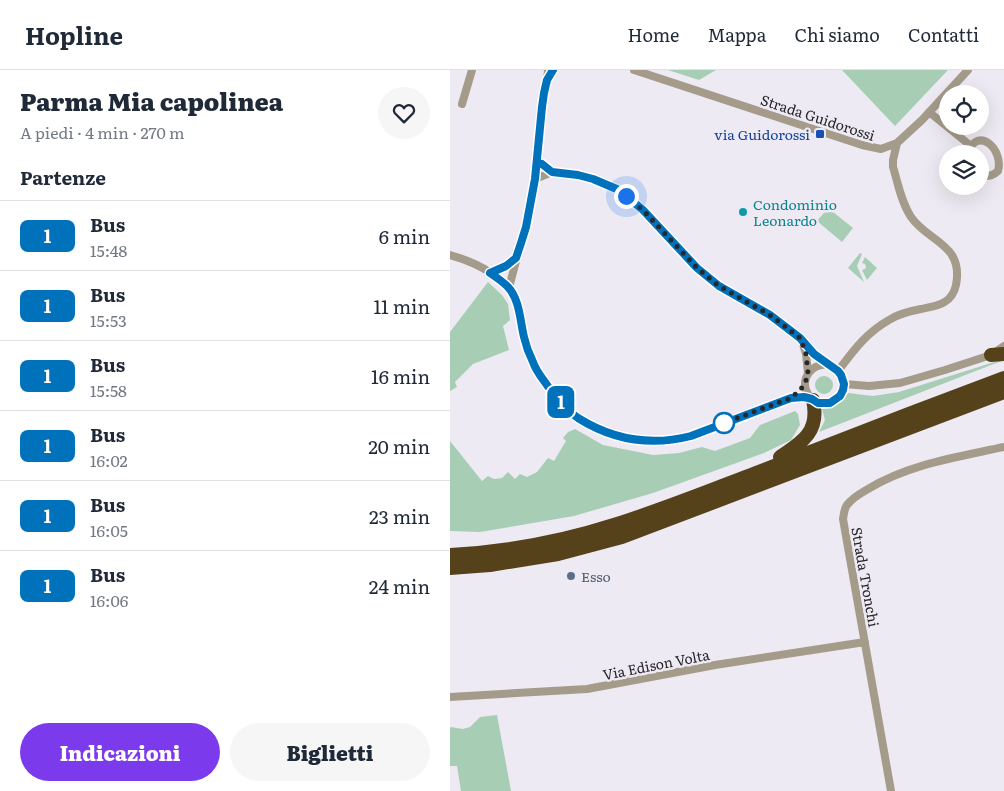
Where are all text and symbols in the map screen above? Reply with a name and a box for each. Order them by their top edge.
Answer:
text: Hopline [25,17,123,52]
text: Home [627,21,679,48]
text: Mappa [707,21,766,48]
text: Chi siamo [794,21,880,48]
text: Contatti [908,21,979,48]
text: Parma Mia capolinea [20,83,283,118]
map controls [939,85,989,195]
button: locate [939,85,989,135]
button: heart [378,87,430,139]
street label: Strada Guidorossi [758,89,878,145]
text: A piedi · 4 min · 270 m [20,120,185,144]
place label: via Guidorossi [714,124,810,144]
marker: via Guidorossi [814,128,826,140]
button: layers [939,145,989,195]
text: Partenze [20,163,106,191]
your location [614,184,639,209]
place label: Condominio Leonardo [753,194,837,230]
marker: Condominio Leonardo [737,206,749,218]
text: Bus [90,210,125,238]
text: 1 [44,222,51,249]
text: 6 min [379,222,430,250]
text: 15:48 [90,238,127,262]
text: Bus [90,280,125,308]
text: 1 [44,292,51,319]
text: 11 min [373,292,430,320]
text: 15:53 [90,308,127,332]
text: Bus [90,350,125,378]
text: 1 [44,362,51,389]
text: 16 min [371,362,430,390]
text: 15:58 [90,378,127,402]
line badge: 1 [545,386,577,418]
text: 1 [557,388,565,415]
unlabelled marker [713,412,735,434]
text: Bus [90,420,125,448]
text: 1 [44,432,51,459]
text: 20 min [368,432,430,460]
text: 16:02 [90,448,128,472]
text: Bus [90,490,125,518]
text: 1 [44,502,51,529]
text: 23 min [369,502,430,530]
text: 16:05 [90,518,128,542]
street label: Strada Tronchi [847,525,885,629]
text: Bus [90,560,125,588]
place label: Esso [581,566,611,586]
marker: Esso [565,570,577,582]
text: 1 [44,572,51,599]
text: 24 min [369,572,430,600]
text: 16:06 [90,588,128,612]
street label: Via Edison Volta [601,644,712,684]
button: Indicazioni [20,723,220,781]
button: Biglietti [230,723,430,781]

